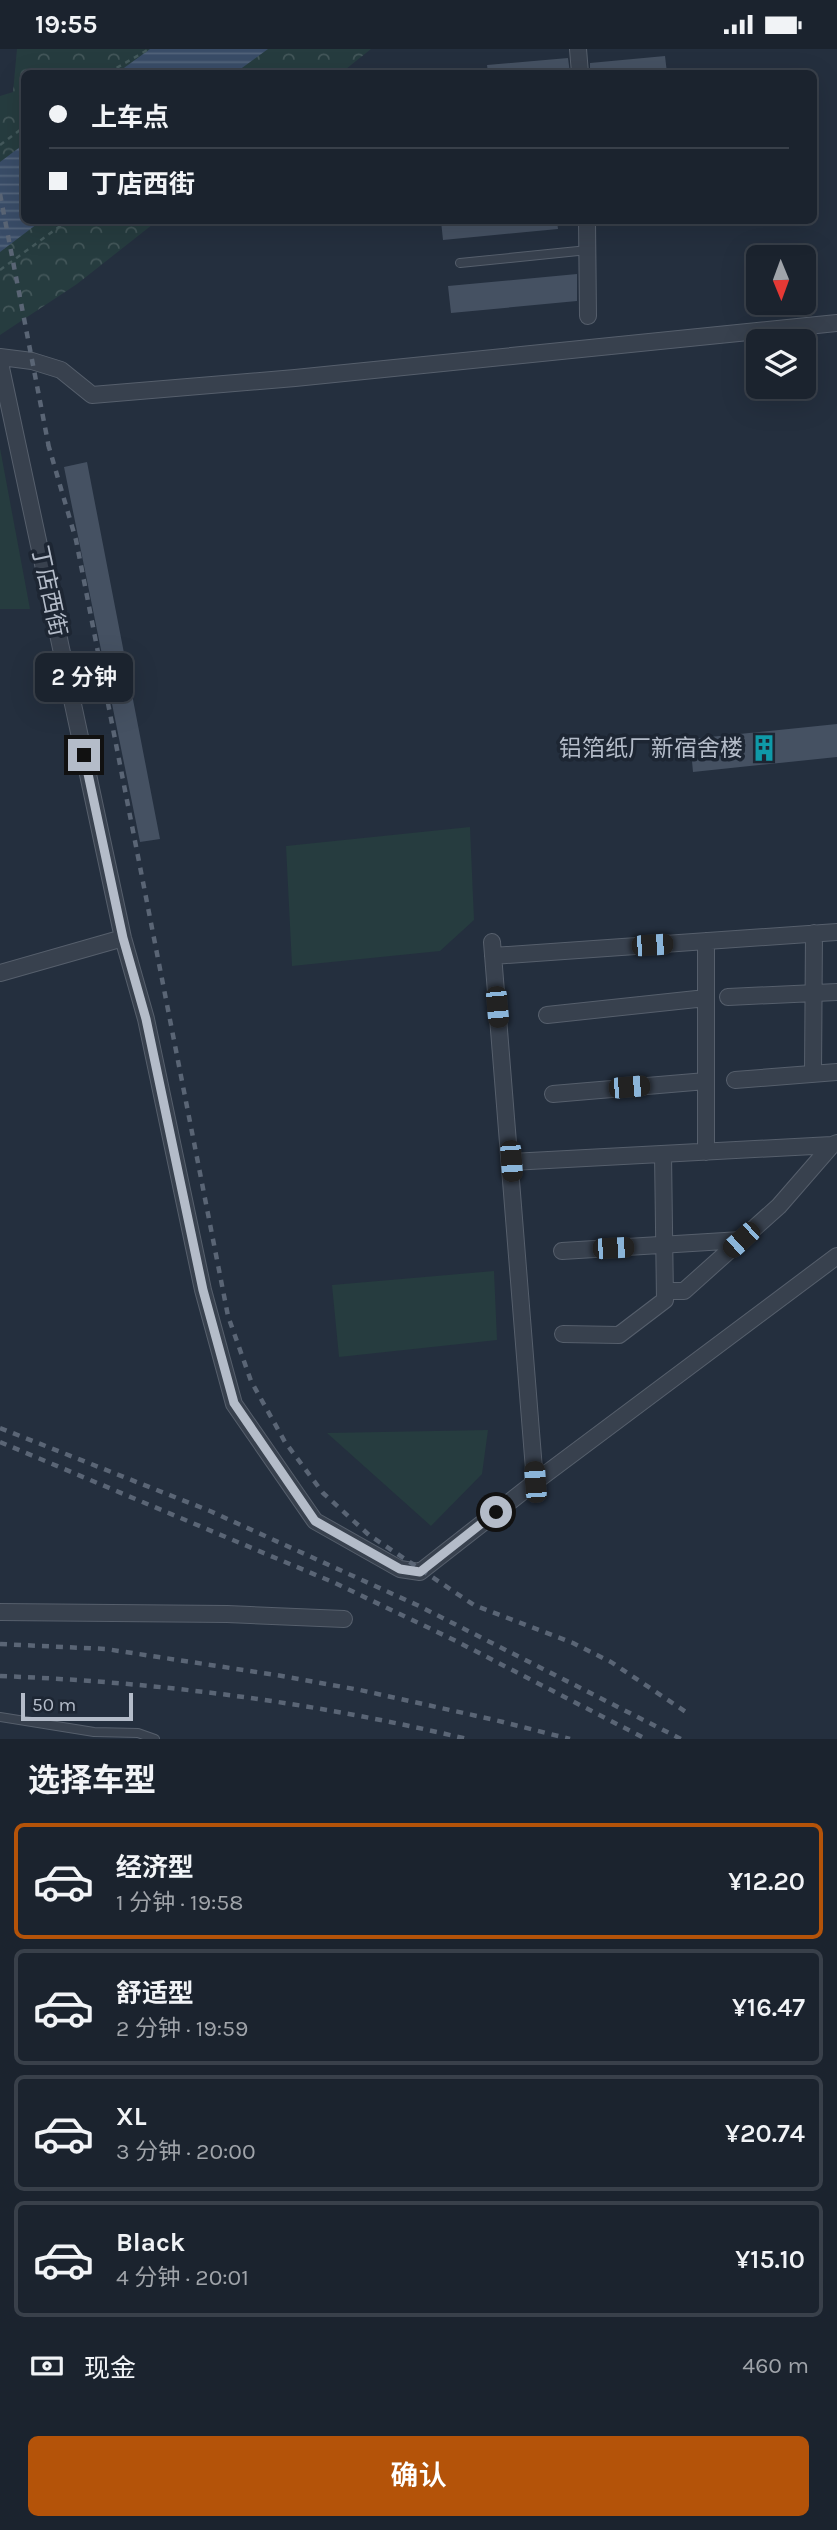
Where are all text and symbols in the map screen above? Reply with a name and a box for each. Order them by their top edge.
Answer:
text: 19:55 [35,9,97,40]
text: 上车点 [91,102,169,133]
text: 丁店西街 [91,169,195,200]
north arrow [746,245,816,315]
map controls [746,245,816,399]
button: layers [746,329,816,399]
street label: 丁店西街 [26,543,72,639]
callout: 2 分钟 [35,653,133,703]
text: 2 分钟 [51,664,117,691]
building icon: 铝箔纸厂新宿舍楼 [749,733,779,763]
place label: 铝箔纸厂新宿舍楼 [559,735,743,762]
route end [68,739,100,771]
car [631,933,674,957]
car [485,985,510,1029]
car [608,1075,651,1099]
car [500,1139,523,1183]
car [719,1218,764,1262]
car [592,1236,635,1260]
car [524,1460,547,1504]
route start [480,1496,512,1528]
scale bar [21,1690,133,1722]
text: 50 m [32,1694,76,1716]
text: 选择车型 [28,1762,156,1799]
icon: car [32,1850,95,1913]
text: 经济型 [116,1852,194,1883]
text: ¥12.20 [728,1866,805,1897]
text: 1 分钟 · 19:58 [116,1889,243,1916]
icon: car [32,1976,95,2039]
text: 舒适型 [116,1978,194,2009]
text: ¥16.47 [732,1992,805,2023]
text: 2 分钟 · 19:59 [116,2015,248,2042]
text: XL [116,2101,147,2132]
icon: car [32,2102,95,2165]
text: ¥20.74 [725,2118,805,2149]
text: 3 分钟 · 20:00 [116,2138,256,2165]
text: Black [116,2227,185,2258]
icon: car [32,2228,95,2291]
text: ¥15.10 [735,2244,805,2275]
text: 4 分钟 · 20:01 [116,2264,249,2291]
icon: cash [28,2347,66,2385]
text: 460 m [742,2352,809,2379]
text: 现金 [84,2353,136,2384]
button: 确认 [28,2436,809,2516]

